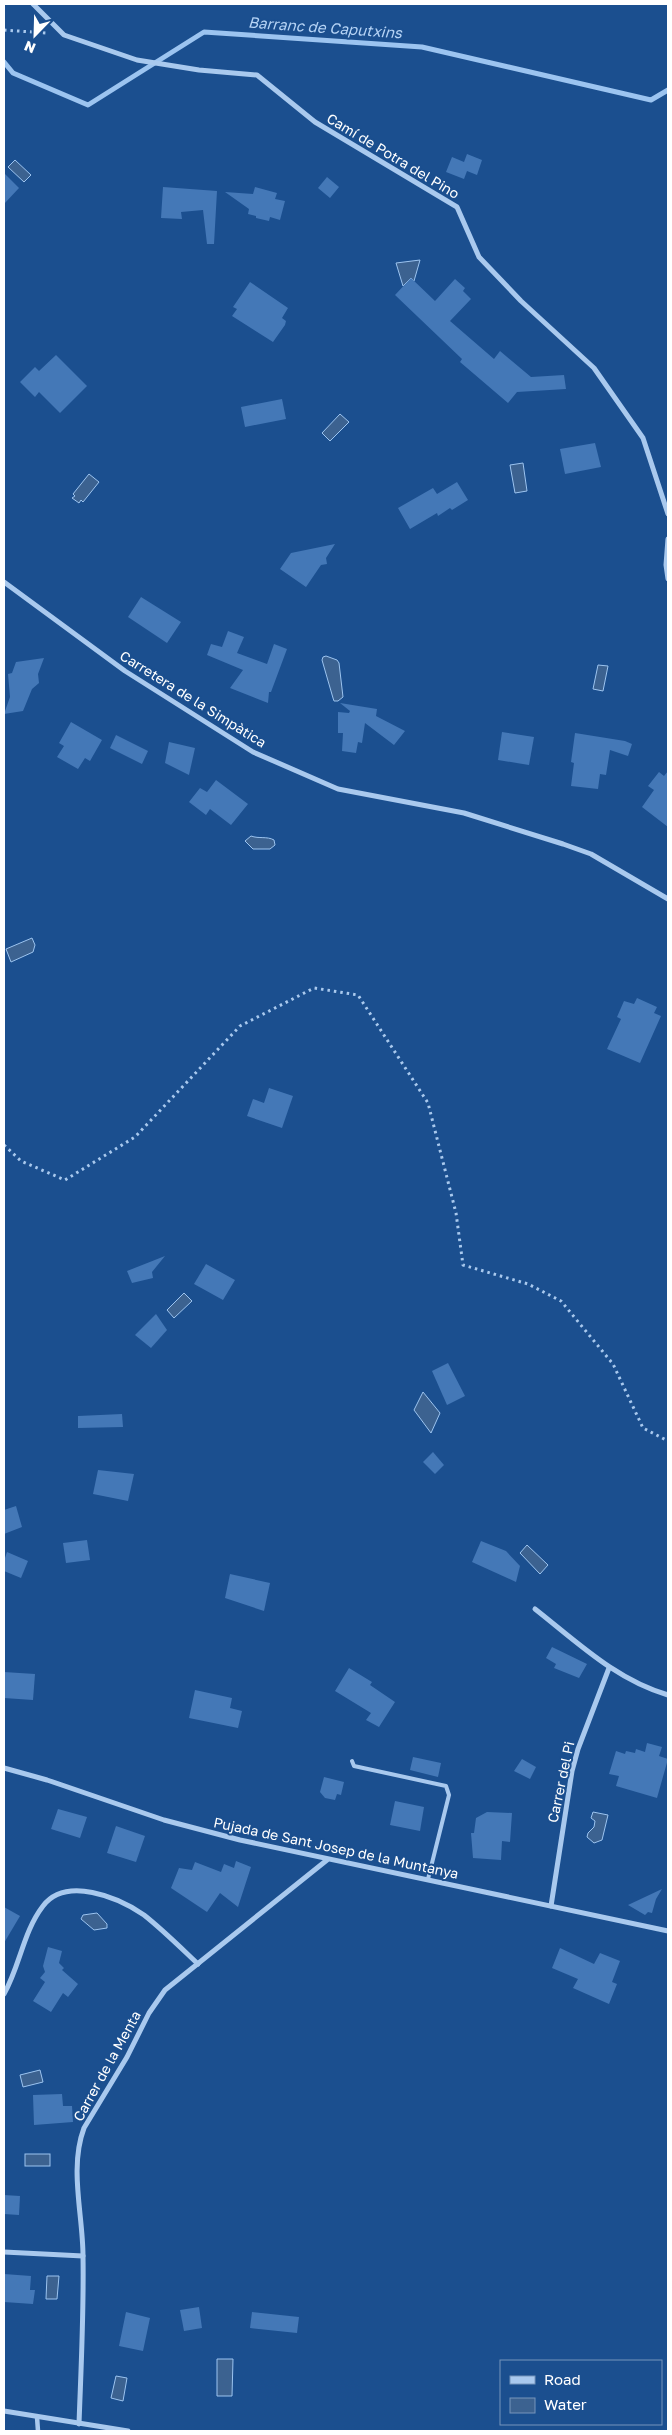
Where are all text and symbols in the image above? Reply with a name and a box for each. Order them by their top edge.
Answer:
north arrow [10,10,60,60]
water label: Barranc de Caputxins [248,13,404,41]
text: N [22,38,38,57]
street label: Camí de Potra del Pino [324,109,463,202]
street label: Carretera de la Simpàtica [117,647,270,751]
street label: Carrer del Pi [544,1740,577,1824]
street label: Pujada de Sant Josep de la Muntanya [212,1813,460,1882]
street label: Carrer de la Menta [69,2008,144,2124]
legend [500,2360,662,2425]
text: Road [544,2370,581,2388]
text: Water [544,2395,587,2413]

